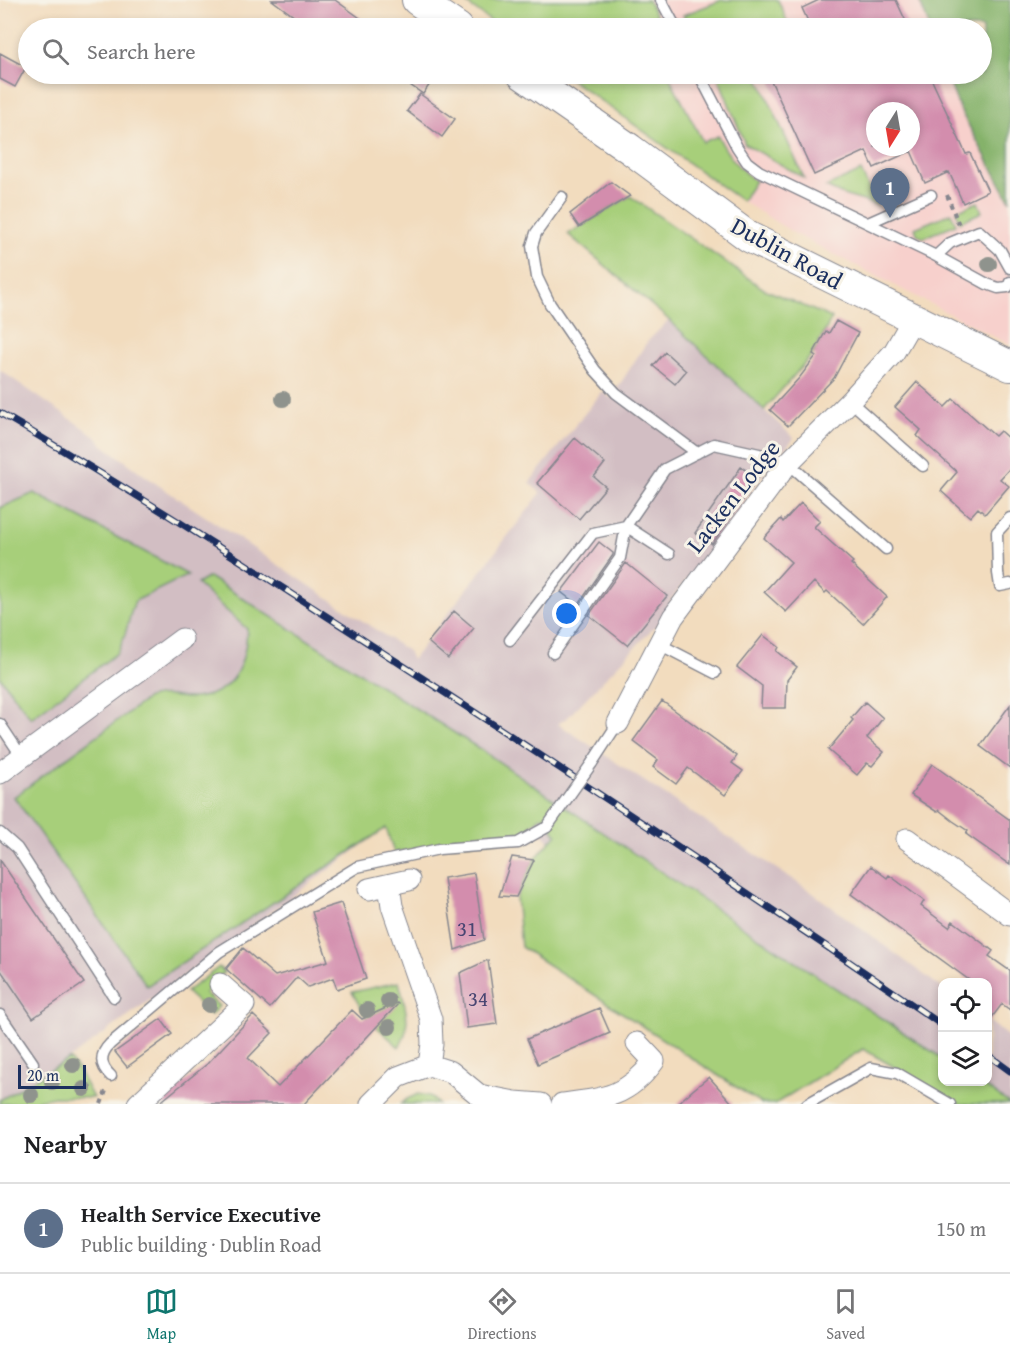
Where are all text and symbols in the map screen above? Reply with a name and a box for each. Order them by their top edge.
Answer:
search box [18,18,992,84]
icon: search [39,35,72,68]
text: Search here [87,35,196,67]
north arrow [866,102,920,156]
pin: 1 [870,168,910,218]
street label: Dublin Road [725,208,849,298]
street label: Lacken Lodge [678,432,788,560]
your location [552,599,581,628]
house number: 31 [457,913,477,944]
map controls [938,978,992,1086]
button: locate [938,978,992,1032]
house number: 34 [468,983,488,1014]
button: layers [938,1032,992,1086]
scale bar [18,1062,86,1090]
text: 20 m [27,1063,59,1087]
text: Nearby [24,1124,107,1163]
text: Health Service Executive [81,1198,321,1230]
text: 1 [38,1214,49,1243]
text: 150 m [936,1214,986,1243]
text: Public building · Dublin Road [81,1230,321,1259]
tab: Map [145,1285,178,1345]
tab: Directions [468,1285,537,1345]
tab: Saved [826,1285,865,1345]

